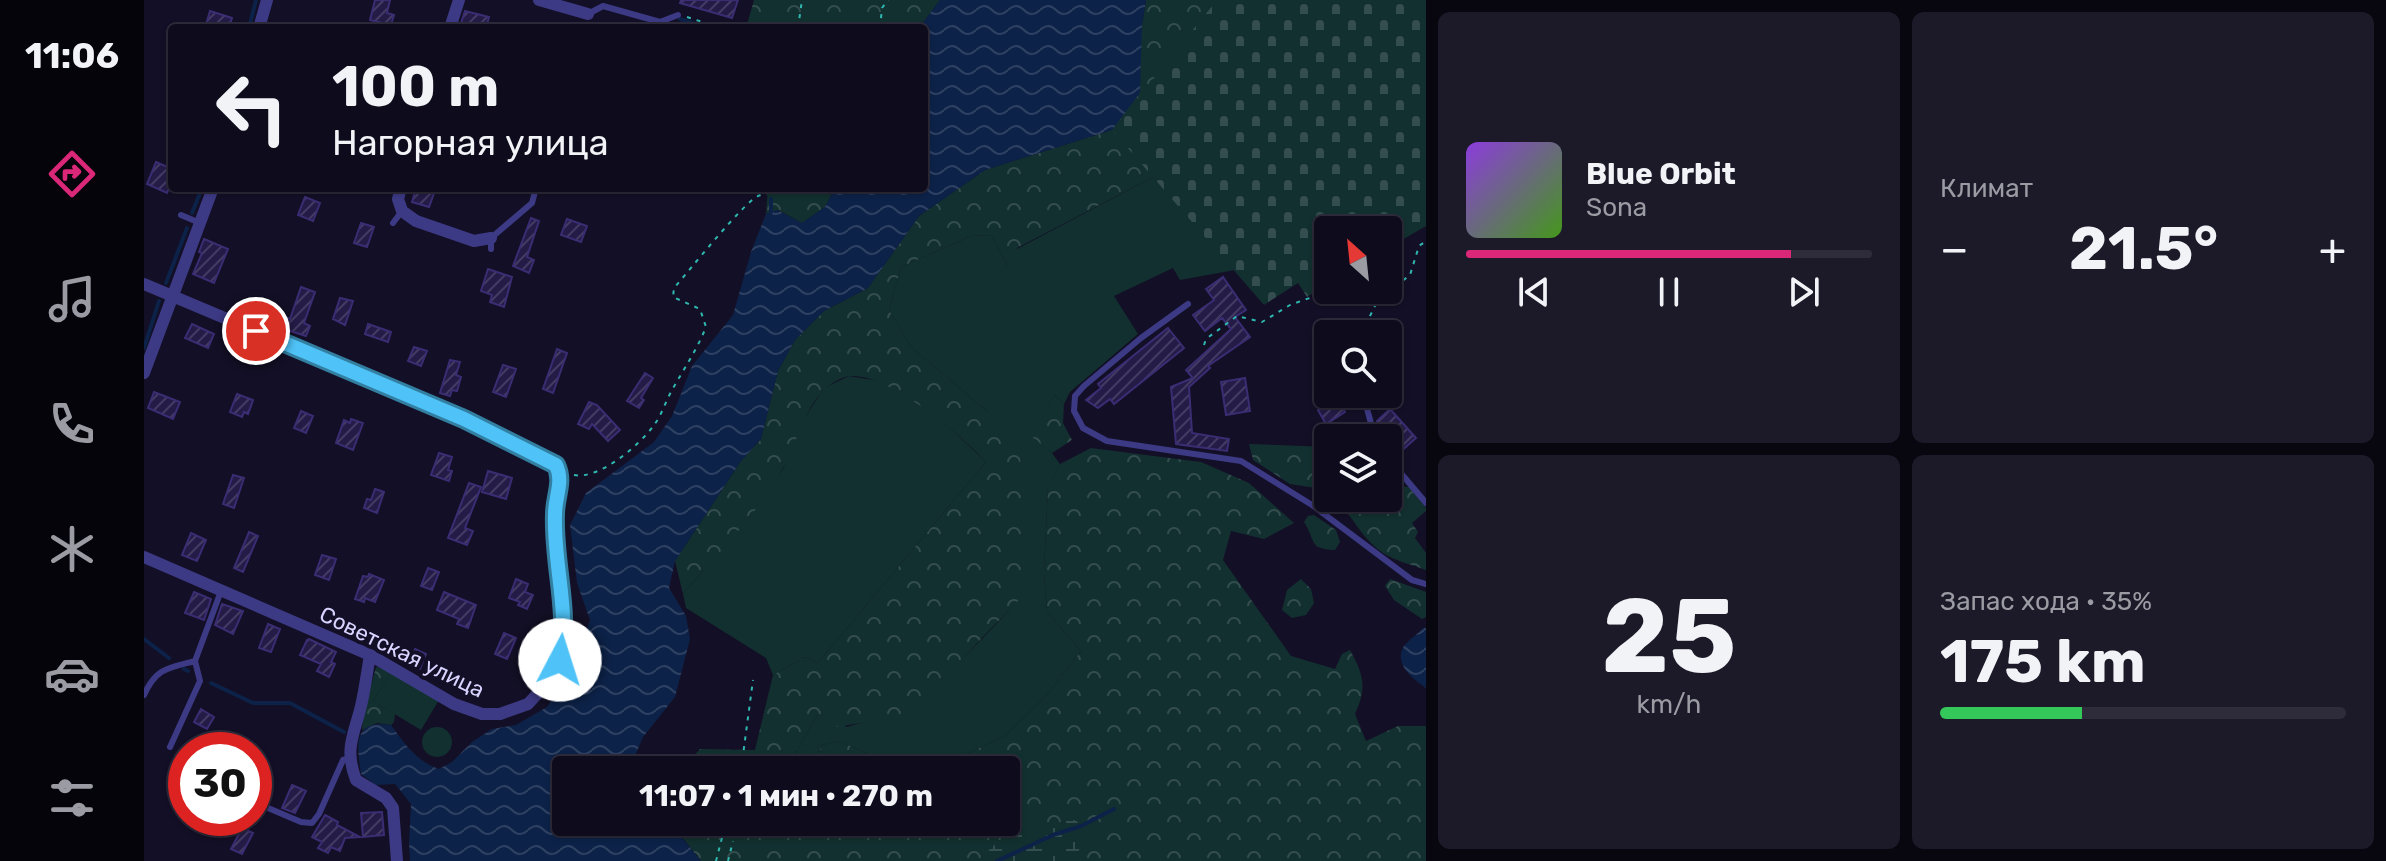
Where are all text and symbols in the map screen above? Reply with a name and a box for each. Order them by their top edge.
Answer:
text: 11:06 [25,34,119,77]
text: 100 m [332,54,499,120]
icon: left [200,56,304,160]
text: Нагорная улица [332,121,609,164]
icon: directions [44,146,100,202]
text: Blue Orbit [1586,156,1736,192]
text: Климат [1940,173,2033,204]
text: Sona [1586,192,1647,223]
text: 21.5° [2069,213,2218,284]
north arrow [1314,216,1402,304]
map controls [1314,216,1402,512]
text: − [1940,223,1969,275]
text: + [2319,223,2346,275]
icon: previous [1512,270,1556,314]
icon: pause [1647,270,1691,314]
icon: next [1782,270,1826,314]
icon: music [44,271,100,327]
pin [222,297,290,365]
icon: arrive [234,309,278,353]
button: search [1314,320,1402,408]
icon: phone [44,396,100,452]
button: layers [1314,424,1402,512]
icon: climate [44,521,100,577]
text: 25 [1602,575,1736,698]
text: Запас хода · 35% [1940,586,2152,617]
street label: Советская улица [315,600,489,704]
position arrow [518,618,602,702]
text: 175 km [1940,626,2146,697]
icon: car [44,646,100,702]
text: km/h [1637,689,1701,720]
speed limit sign: 30 [168,732,272,836]
icon: filters [44,770,100,826]
text: 11:07 · 1 мин · 270 m [639,778,933,814]

